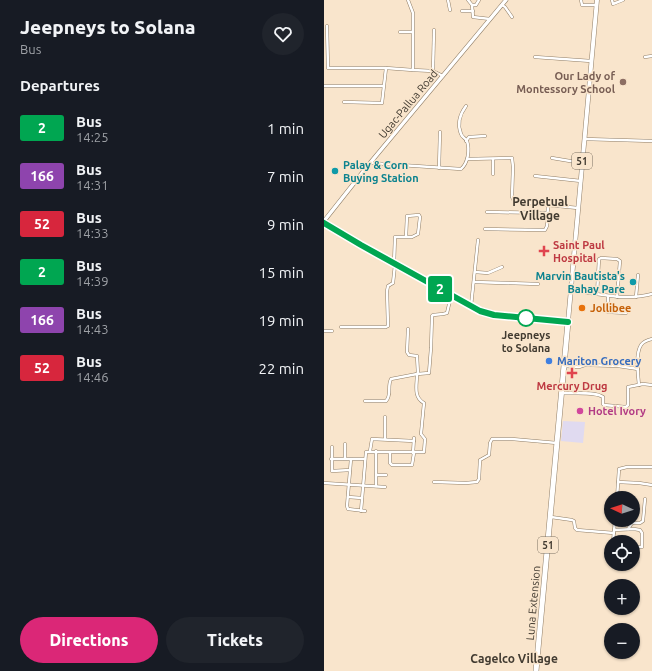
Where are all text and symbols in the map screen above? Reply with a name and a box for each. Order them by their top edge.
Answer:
button: heart [262,13,304,55]
text: Jeepneys to Solana [20,16,195,38]
text: Bus [20,42,41,56]
street label: Ugac-Pallua Road [376,67,440,141]
place label: Our Lady of Montessory School [516,70,616,95]
text: Departures [20,77,100,94]
marker: Our Lady of Montessory School [618,77,628,87]
text: Bus [76,113,102,130]
text: 2 [38,120,46,136]
text: 1 min [267,120,304,137]
text: 14:25 [76,130,109,144]
road number: 51 [572,153,592,169]
place label: Palay & Corn Buying Station [343,159,419,184]
text: Bus [76,161,102,178]
marker: Palay & Corn Buying Station [330,166,340,176]
text: 166 [30,168,54,184]
text: 7 min [267,168,304,185]
text: 14:31 [76,178,109,192]
district label: Perpetual Village [512,195,568,222]
text: Bus [76,209,102,226]
text: 52 [34,216,50,232]
text: 9 min [267,216,304,233]
text: 14:33 [76,226,109,240]
place label: Saint Paul Hospital [553,239,605,264]
marker: Saint Paul Hospital [538,245,550,257]
text: Bus [76,257,102,274]
text: 2 [38,264,46,280]
text: 15 min [258,264,304,281]
place label: Marvin Bautista's Bahay Pare [535,270,625,295]
text: 14:39 [76,274,109,288]
line badge: 2 [427,276,453,302]
marker: Marvin Bautista's Bahay Pare [628,277,638,287]
text: 2 [436,281,444,297]
place label: Jollibee [590,302,631,314]
marker: Jollibee [577,303,587,313]
text: Bus [76,305,102,322]
marker: Jeepneys to Solana [517,309,535,327]
text: 166 [30,312,54,328]
text: 19 min [258,312,304,329]
text: 14:43 [76,322,109,336]
place label: Jeepneys to Solana [502,329,550,354]
text: Bus [76,353,102,370]
place label: Mariton Grocery [557,355,642,367]
marker: Mariton Grocery [544,356,554,366]
text: 52 [34,360,50,376]
text: 22 min [258,360,304,377]
marker: Mercury Drug [567,368,577,378]
text: 14:46 [76,370,109,384]
place label: Mercury Drug [536,380,608,392]
place label: Hotel Ivory [588,405,646,417]
marker: Hotel Ivory [575,406,585,416]
north arrow [604,491,640,527]
map controls [604,491,640,659]
button: locate [604,535,640,571]
road number: 51 [538,537,558,553]
street label: Luna Extension [524,565,542,641]
button: + [604,579,640,615]
button: Directions [20,617,158,663]
button: Tickets [166,617,304,663]
button: − [604,623,640,659]
district label: Cagelco Village [470,652,558,665]

